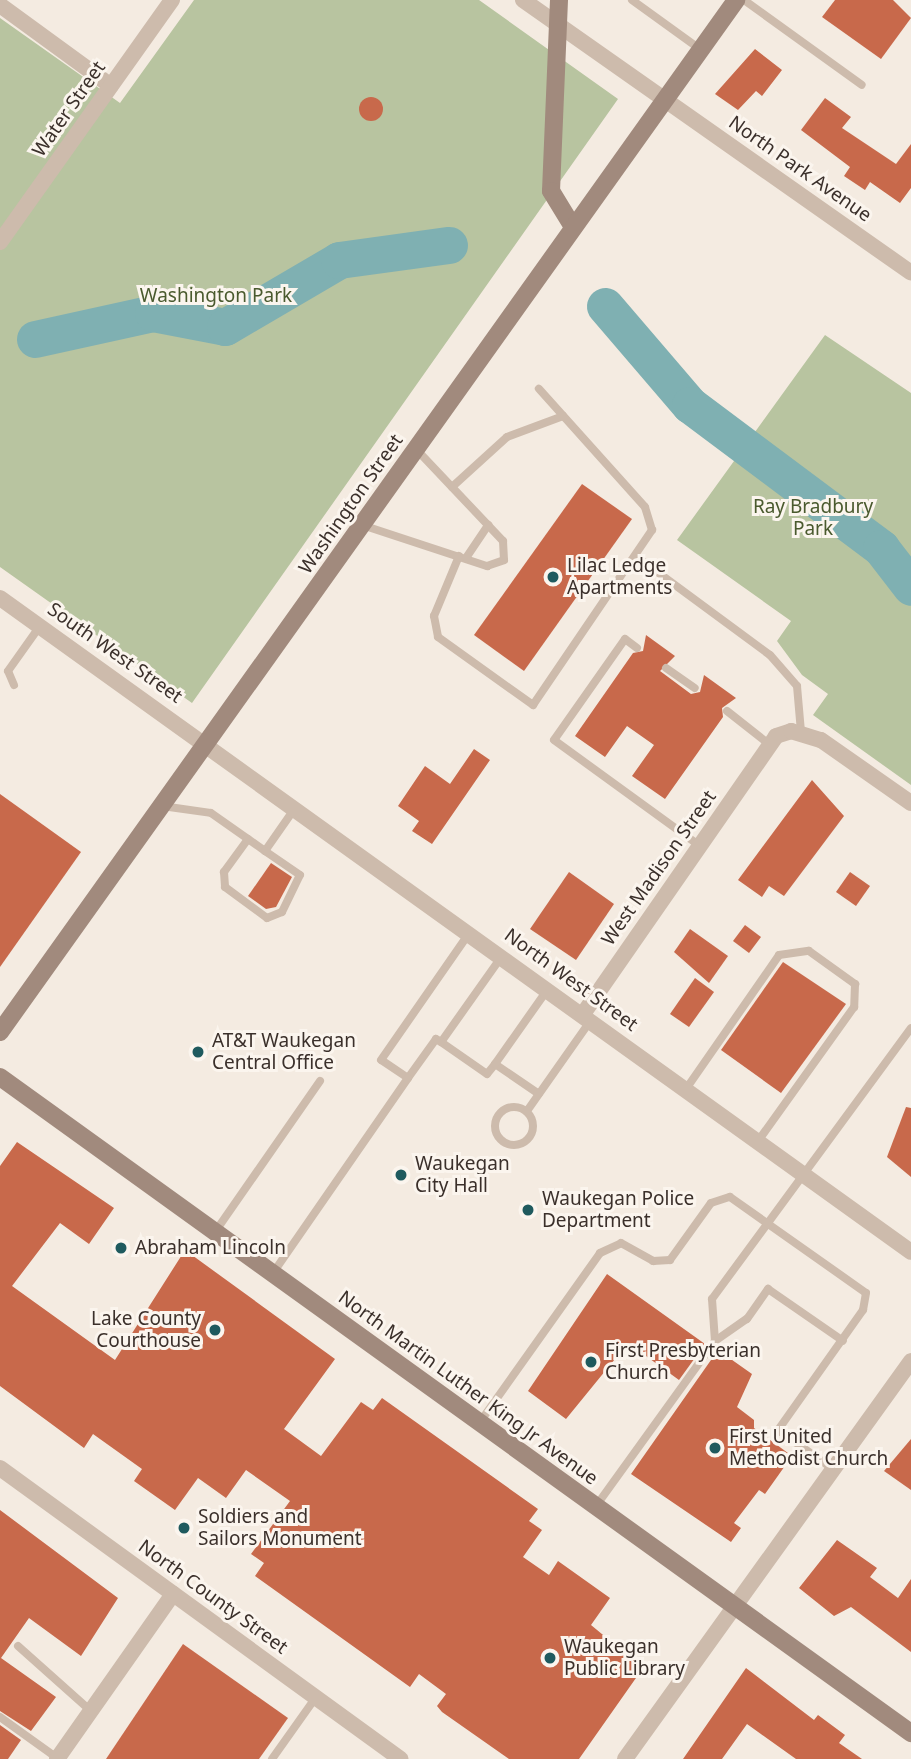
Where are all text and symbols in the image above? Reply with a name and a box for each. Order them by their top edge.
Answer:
street label: Water Street [28,57,110,161]
street label: North Park Avenue [724,111,876,227]
park label: Washington Park [140,285,292,307]
street label: Washington Street [294,430,408,578]
park label: Ray Bradbury Park [753,496,873,540]
place label: Lilac Ledge Apartments [567,555,672,599]
marker: Lilac Ledge Apartments [545,569,561,585]
street label: South West Street [43,598,187,708]
street label: West Madison Street [597,786,721,950]
street label: North West Street [500,924,642,1036]
place label: AT&T Waukegan Central Office [212,1030,356,1074]
marker: AT&T Waukegan Central Office [190,1044,206,1060]
place label: Waukegan City Hall [415,1153,510,1197]
marker: Waukegan City Hall [393,1167,409,1183]
place label: Waukegan Police Department [542,1188,694,1232]
marker: Waukegan Police Department [520,1202,536,1218]
place label: Abraham Lincoln [135,1237,286,1259]
marker: Abraham Lincoln [113,1240,129,1256]
street label: North Martin Luther King Jr Avenue [334,1286,602,1490]
place label: Lake County Courthouse [91,1308,201,1352]
marker: Lake County Courthouse [207,1322,223,1338]
place label: First Presbyterian Church [605,1340,761,1384]
marker: First Presbyterian Church [583,1354,599,1370]
place label: First United Methodist Church [729,1426,888,1470]
marker: First United Methodist Church [707,1440,723,1456]
place label: Soldiers and Sailors Monument [198,1506,362,1550]
marker: Soldiers and Sailors Monument [176,1520,192,1536]
street label: North County Street [134,1535,292,1659]
place label: Waukegan Public Library [564,1636,685,1680]
marker: Waukegan Public Library [542,1650,558,1666]

